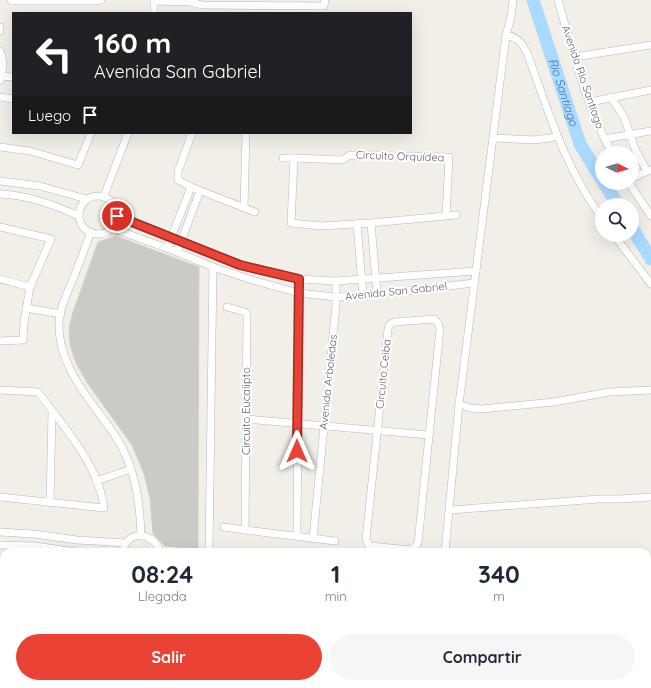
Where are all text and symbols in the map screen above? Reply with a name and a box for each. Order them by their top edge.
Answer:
street label: Avenida Río Santiago [559,23,607,131]
text: 160 m [94,25,171,60]
icon: left [28,28,80,80]
water label: Rio Santiago [545,56,582,129]
text: Avenida San Gabriel [94,60,262,83]
icon: arrive [79,104,101,126]
text: Luego [28,106,71,125]
north arrow [595,146,639,190]
map controls [595,146,639,242]
street label: Circuito Orquídea [356,147,444,165]
button: search [595,198,639,242]
pin [100,199,134,233]
icon: arrive [106,205,128,227]
street label: Avenida San Gabriel [344,279,448,303]
street label: Avenida Arboledas [316,334,340,430]
street label: Circuito Ceiba [372,338,394,410]
street label: Circuito Eucalipto [239,367,253,455]
position arrow [276,430,318,472]
text: 08:24 [131,559,193,589]
text: 1 [331,559,340,589]
text: 340 [478,559,520,589]
text: Llegada [138,588,187,604]
text: min [325,588,347,604]
text: m [493,588,505,604]
button: Salir [16,634,322,680]
button: Compartir [330,634,635,680]

